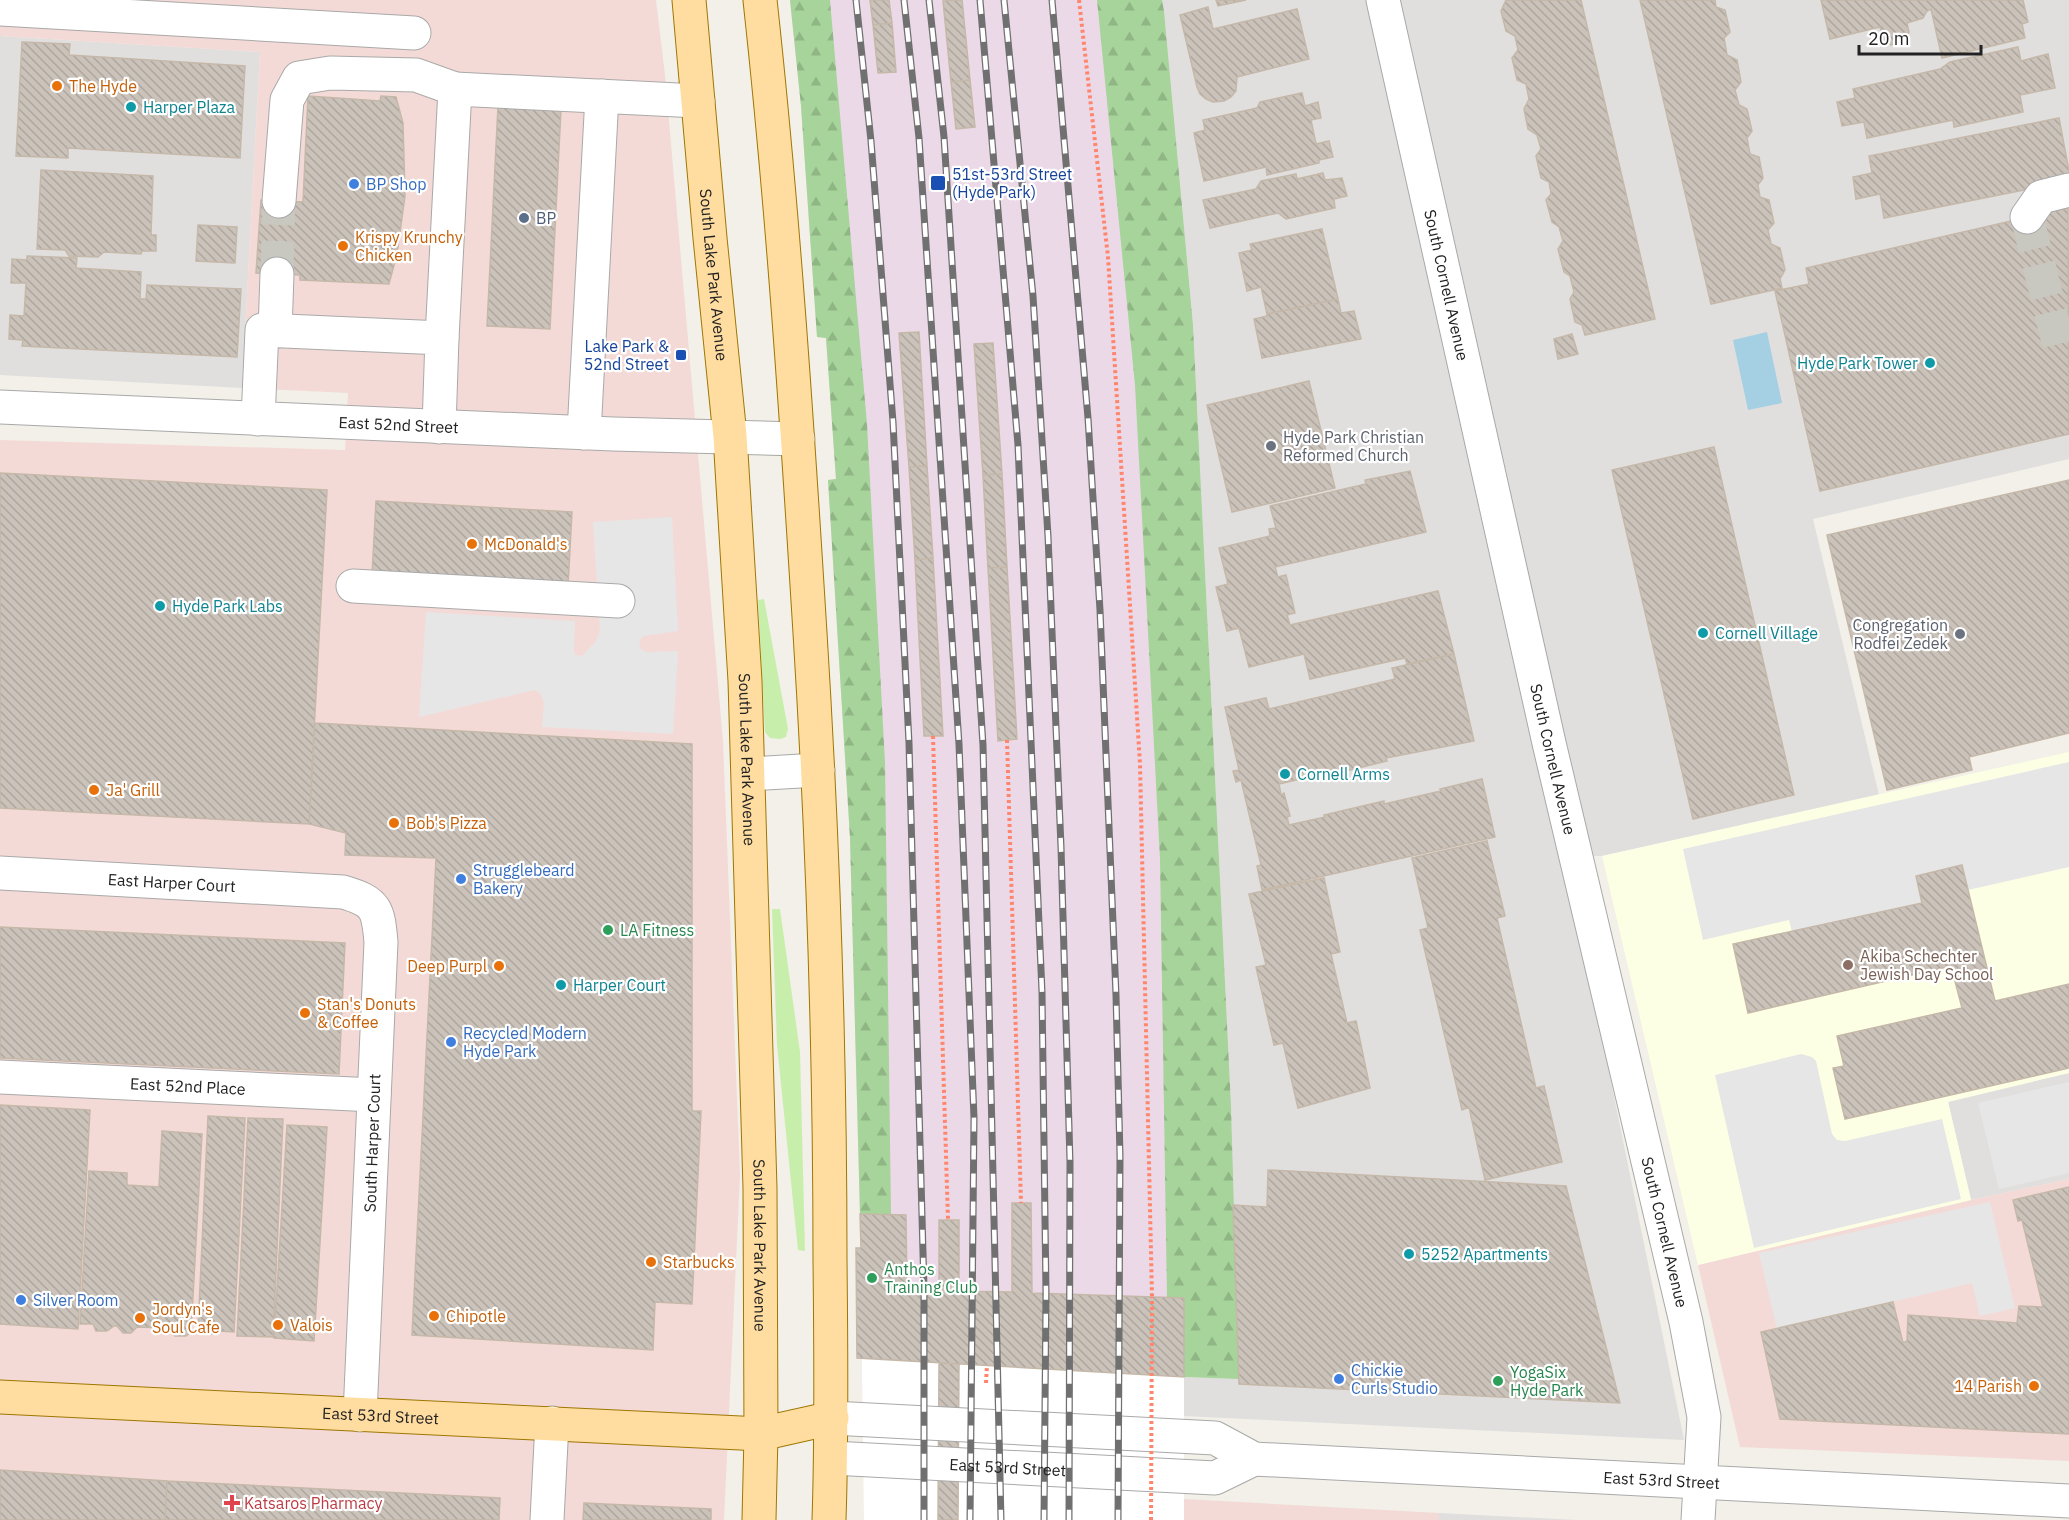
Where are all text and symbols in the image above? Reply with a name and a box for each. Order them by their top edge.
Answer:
scale bar [1859,18,1980,56]
text: 20 m [1868,27,1910,50]
place label: The Hyde [69,76,137,96]
marker: The Hyde [50,79,64,93]
place label: Harper Plaza [143,97,235,117]
marker: Harper Plaza [124,100,138,114]
place label: 51st-53rd Street (Hyde Park) [952,164,1072,202]
place label: BP Shop [366,174,427,194]
marker: 51st-53rd Street (Hyde Park) [929,174,947,192]
marker: BP Shop [347,177,361,191]
street label: South Lake Park Avenue [696,188,732,362]
street label: South Cornell Avenue [1420,207,1473,363]
place label: BP [536,208,556,228]
marker: BP [517,211,531,225]
place label: Krispy Krunchy Chicken [355,227,463,265]
marker: Krispy Krunchy Chicken [336,239,350,253]
place label: Lake Park & 52nd Street [584,336,669,374]
marker: Lake Park & 52nd Street [674,348,688,362]
place label: Hyde Park Tower [1797,353,1918,373]
marker: Hyde Park Tower [1923,356,1937,370]
street label: East 52nd Street [338,412,459,437]
place label: Hyde Park Christian Reformed Church [1283,427,1424,465]
marker: Hyde Park Christian Reformed Church [1264,439,1278,453]
place label: McDonald's [484,534,568,554]
marker: McDonald's [465,537,479,551]
place label: Hyde Park Labs [172,596,283,616]
marker: Hyde Park Labs [153,599,167,613]
place label: Congregation Rodfei Zedek [1852,615,1949,653]
place label: Cornell Village [1715,623,1818,643]
marker: Cornell Village [1696,626,1710,640]
marker: Congregation Rodfei Zedek [1953,627,1967,641]
street label: South Lake Park Avenue [735,673,760,846]
street label: South Cornell Avenue [1526,682,1580,837]
place label: Cornell Arms [1297,764,1390,784]
marker: Cornell Arms [1278,767,1292,781]
place label: Ja' Grill [106,780,160,800]
marker: Ja' Grill [87,783,101,797]
place label: Bob's Pizza [406,813,487,833]
marker: Bob's Pizza [387,816,401,830]
place label: Strugglebeard Bakery [473,860,575,898]
street label: East Harper Court [107,869,236,896]
marker: Strugglebeard Bakery [454,872,468,886]
place label: LA Fitness [620,920,694,940]
marker: LA Fitness [601,923,615,937]
place label: Akiba Schechter Jewish Day School [1860,946,1993,984]
place label: Deep Purpl [407,956,487,976]
marker: Akiba Schechter Jewish Day School [1841,958,1855,972]
marker: Deep Purpl [492,959,506,973]
place label: Harper Court [573,975,666,995]
marker: Harper Court [554,978,568,992]
place label: Stan's Donuts & Coffee [317,994,416,1032]
marker: Stan's Donuts & Coffee [298,1006,312,1020]
place label: Recycled Modern Hyde Park [463,1023,587,1061]
marker: Recycled Modern Hyde Park [444,1035,458,1049]
street label: East 52nd Place [130,1073,246,1099]
street label: South Harper Court [360,1073,384,1213]
street label: South Cornell Avenue [1637,1155,1692,1310]
street label: South Lake Park Avenue [749,1159,771,1332]
place label: 5252 Apartments [1421,1244,1548,1264]
marker: 5252 Apartments [1402,1247,1416,1261]
place label: Starbucks [663,1252,735,1272]
marker: Starbucks [644,1255,658,1269]
place label: Anthos Training Club [884,1259,978,1297]
marker: Anthos Training Club [865,1271,879,1285]
place label: Silver Room [33,1290,119,1310]
marker: Silver Room [14,1293,28,1307]
place label: Jordyn's Soul Cafe [152,1299,220,1337]
place label: Chipotle [446,1306,506,1326]
marker: Chipotle [427,1309,441,1323]
marker: Jordyn's Soul Cafe [133,1311,147,1325]
place label: Valois [290,1315,333,1335]
marker: Valois [271,1318,285,1332]
place label: Chickie Curls Studio [1351,1360,1438,1398]
place label: YogaSix Hyde Park [1510,1362,1584,1400]
marker: Chickie Curls Studio [1332,1372,1346,1386]
marker: YogaSix Hyde Park [1491,1374,1505,1388]
place label: 14 Parish [1954,1376,2022,1396]
marker: 14 Parish [2027,1379,2041,1393]
street label: East 53rd Street [322,1403,439,1428]
street label: East 53rd Street [949,1454,1067,1480]
street label: East 53rd Street [1603,1467,1721,1493]
place label: Katsaros Pharmacy [244,1493,382,1513]
marker: Katsaros Pharmacy [225,1496,239,1510]

